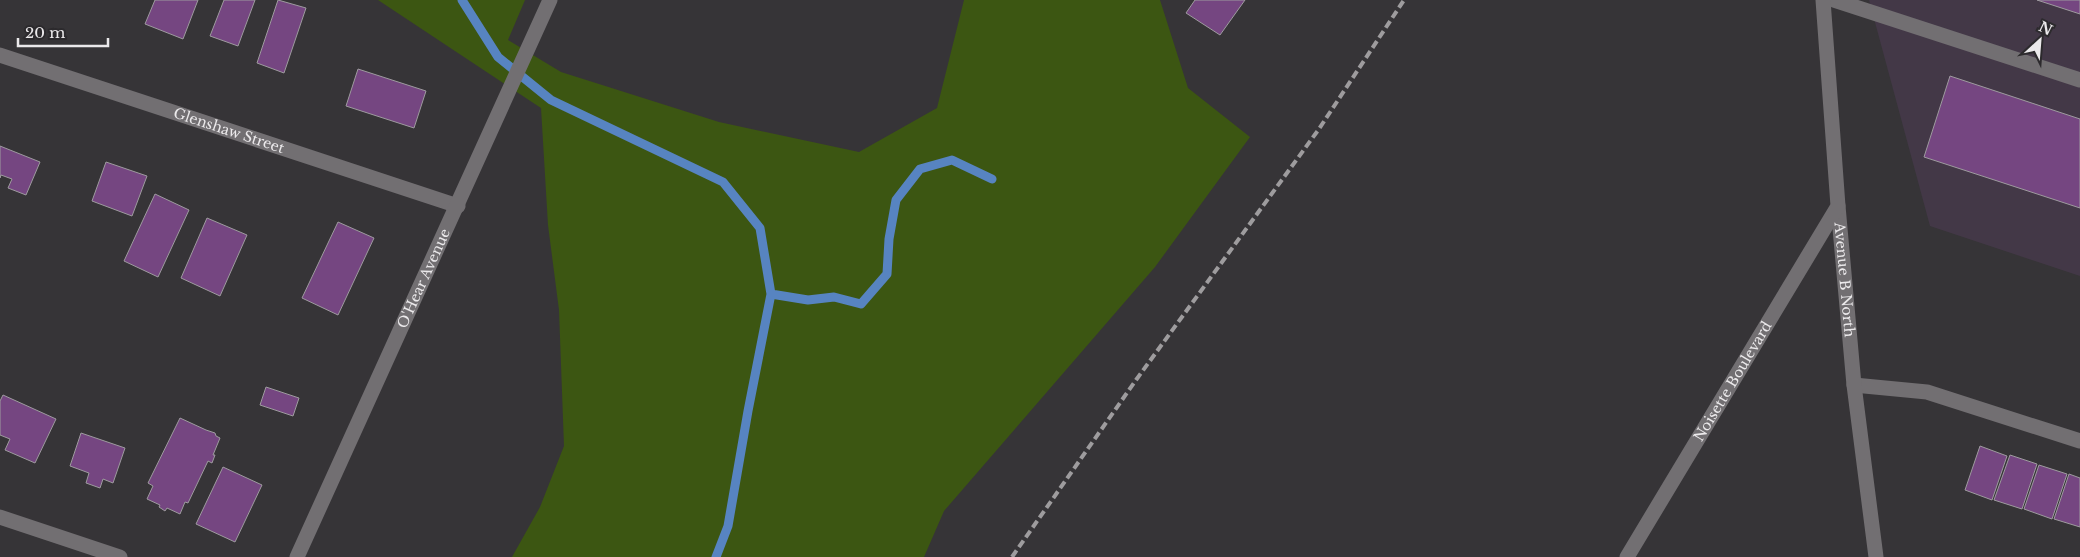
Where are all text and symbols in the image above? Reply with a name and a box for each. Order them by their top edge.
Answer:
scale bar [18,15,108,47]
north arrow [2015,15,2065,65]
text: N [2036,17,2056,39]
text: 20 m [25,23,65,42]
street label: Glenshaw Street [171,104,287,157]
street label: Avenue B North [1830,221,1859,338]
street label: O'Hear Avenue [393,226,454,331]
street label: Noisette Boulevard [1690,317,1776,445]

